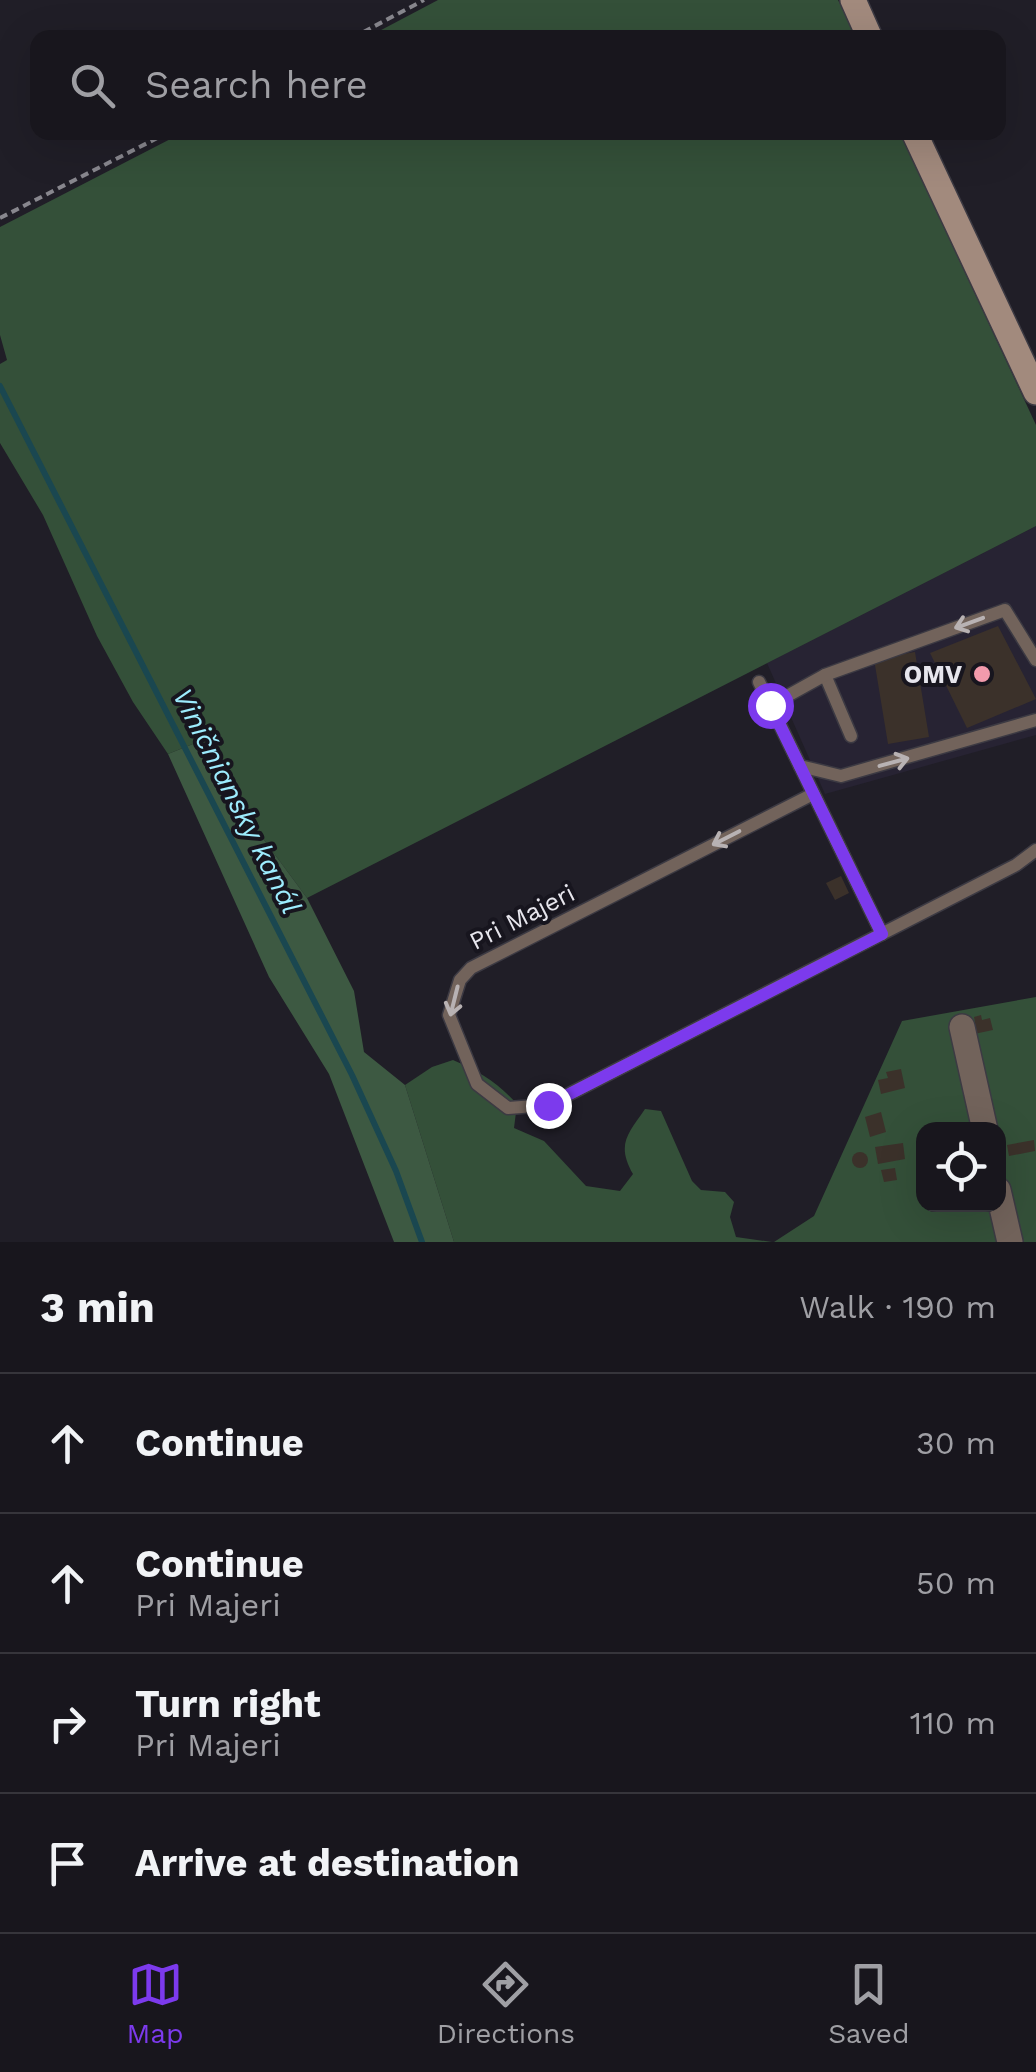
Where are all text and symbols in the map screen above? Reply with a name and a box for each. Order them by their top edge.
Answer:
search box [30,30,1006,140]
icon: search [65,58,120,113]
text: Search here [145,63,368,107]
one-way arrow [954,615,985,633]
place label: OMV [904,660,962,689]
marker: OMV [971,663,993,685]
water label: Viničniansky kanál [166,683,308,919]
route start [748,683,794,729]
one-way arrow [878,752,909,770]
one-way arrow [712,829,742,848]
street label: Pri Majeri [465,878,579,956]
one-way arrow [444,984,462,1016]
route end [526,1083,572,1129]
map controls [916,1122,1006,1212]
button: locate [916,1122,1006,1212]
text: 3 min [40,1283,155,1332]
text: Walk · 190 m [799,1288,996,1326]
icon: ahead [40,1416,95,1471]
text: Continue [135,1421,304,1465]
text: 30 m [916,1424,996,1462]
text: Continue [135,1542,304,1586]
icon: ahead [40,1556,95,1611]
text: 50 m [916,1564,996,1602]
text: Pri Majeri [135,1586,281,1624]
text: Turn right [135,1682,321,1726]
icon: right [40,1696,95,1751]
text: 110 m [910,1704,996,1742]
text: Pri Majeri [135,1726,281,1764]
icon: arrive [40,1836,95,1891]
text: Arrive at destination [135,1841,520,1885]
tab: Map [127,1957,184,2050]
tab: Directions [437,1957,575,2050]
tab: Saved [828,1957,909,2050]

